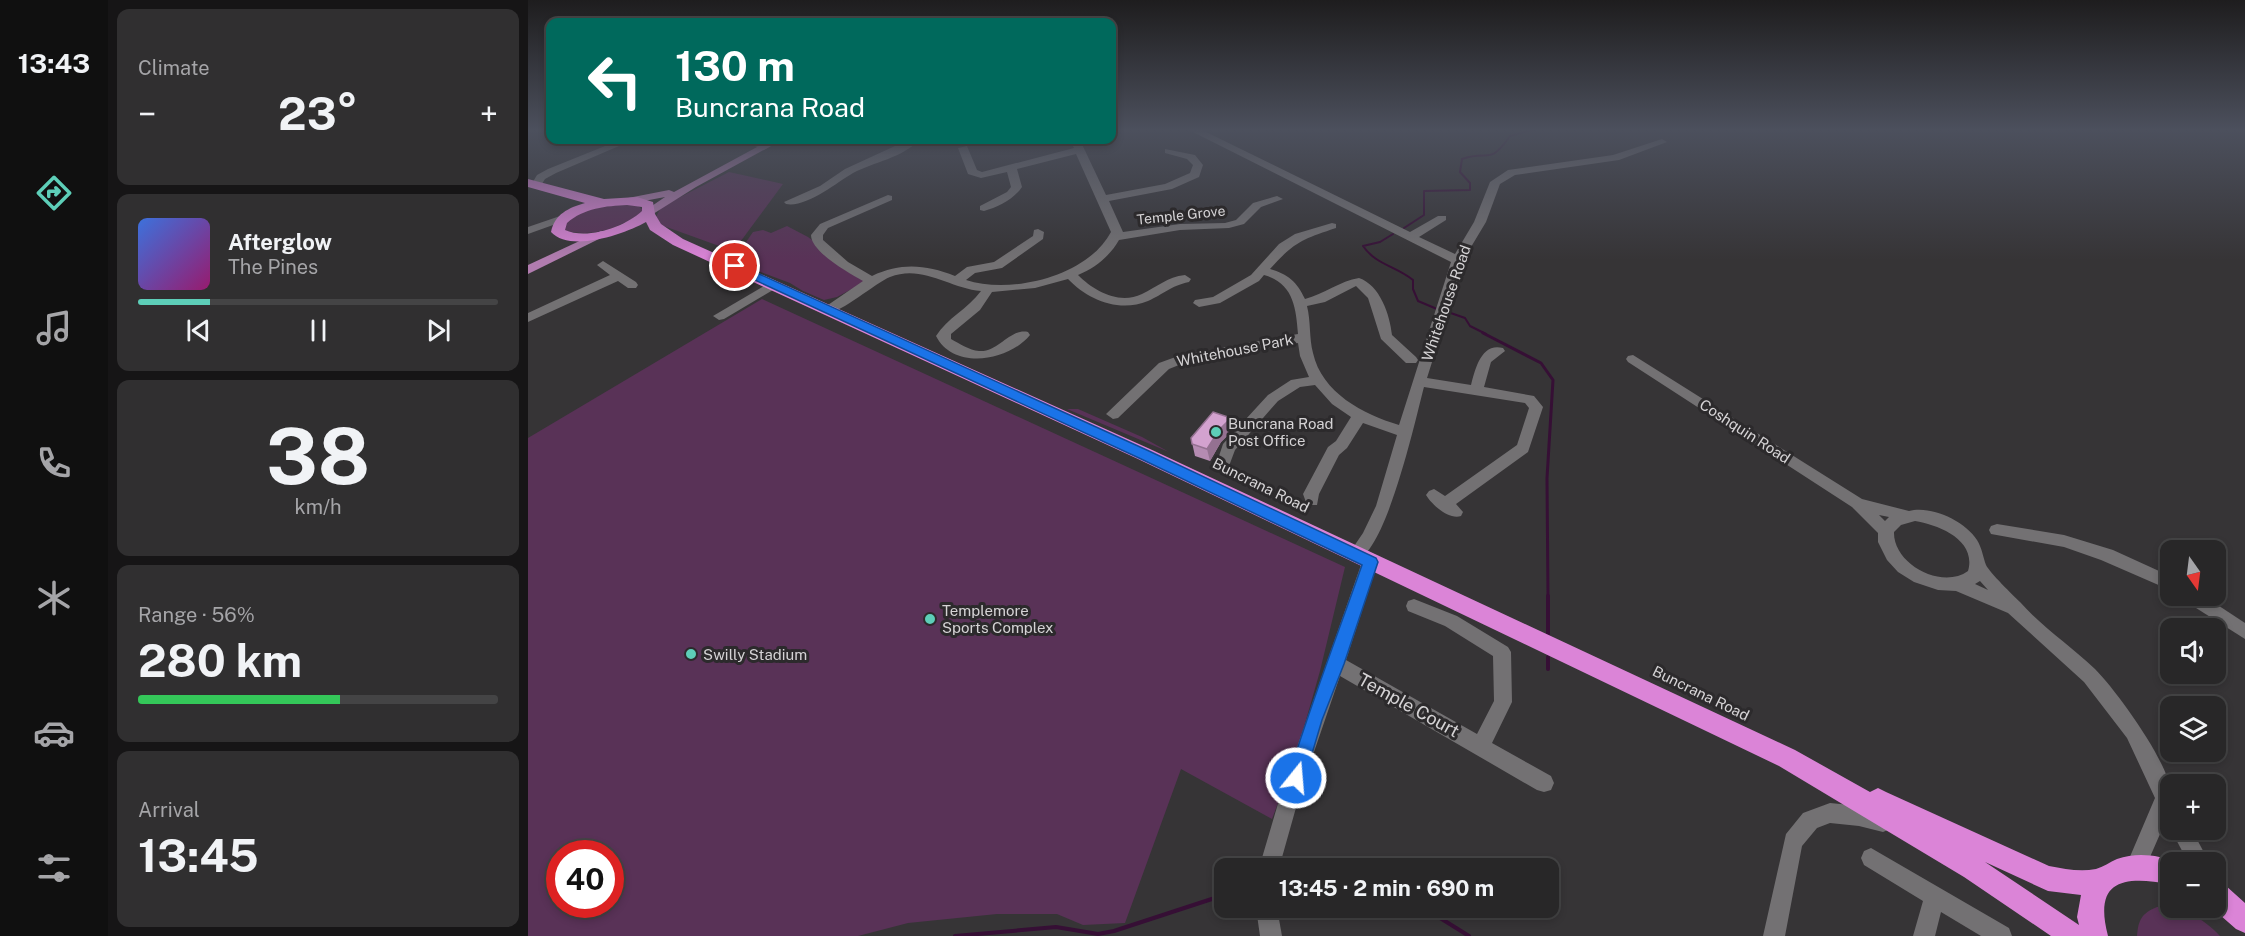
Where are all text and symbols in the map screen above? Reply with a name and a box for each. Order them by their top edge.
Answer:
text: 130 m [675,41,795,90]
icon: left [576,42,654,120]
text: 13:43 [18,47,90,79]
text: Climate [138,56,210,80]
text: 23° [278,87,358,140]
text: Buncrana Road [675,91,865,123]
text: − [138,95,156,133]
text: + [480,95,498,133]
icon: directions [33,172,75,214]
street label: Temple Grove [1136,202,1226,228]
text: Afterglow [228,229,332,255]
pin [709,240,760,291]
street label: Whitehouse Road [1418,243,1474,363]
icon: arrive [718,249,751,282]
text: The Pines [228,255,318,279]
icon: music [33,307,75,349]
icon: previous [182,314,215,347]
icon: pause [302,314,335,347]
icon: next [422,314,455,347]
street label: Whitehouse Park [1175,330,1295,370]
street label: Coshquin Road [1697,395,1793,467]
text: 38 [266,410,370,502]
place label: Buncrana Road Post Office [1228,415,1334,449]
marker: Buncrana Road Post Office [1209,425,1223,439]
icon: phone [33,442,75,484]
street label: Buncrana Road [1210,454,1312,516]
text: km/h [294,495,342,519]
north arrow [2160,540,2226,606]
map controls [2160,540,2226,918]
icon: climate [33,577,75,619]
place label: Templemore Sports Complex [942,602,1053,636]
text: Range · 56% [138,603,255,627]
marker: Templemore Sports Complex [923,612,937,626]
button: sound [2160,618,2226,684]
text: 280 km [138,634,302,687]
place label: Swilly Stadium [703,646,807,663]
marker: Swilly Stadium [684,647,698,661]
street label: Buncrana Road [1650,662,1752,724]
street label: Temple Court [1355,669,1463,741]
button: layers [2160,696,2226,762]
icon: car [33,712,75,754]
position arrow [1264,746,1328,810]
button: + [2160,774,2226,840]
text: Arrival [138,798,200,822]
text: 13:45 [138,829,259,882]
speed limit sign: 40 [546,840,624,918]
icon: filters [33,847,75,889]
button: − [2160,852,2226,918]
text: 13:45 · 2 min · 690 m [1279,875,1494,901]

